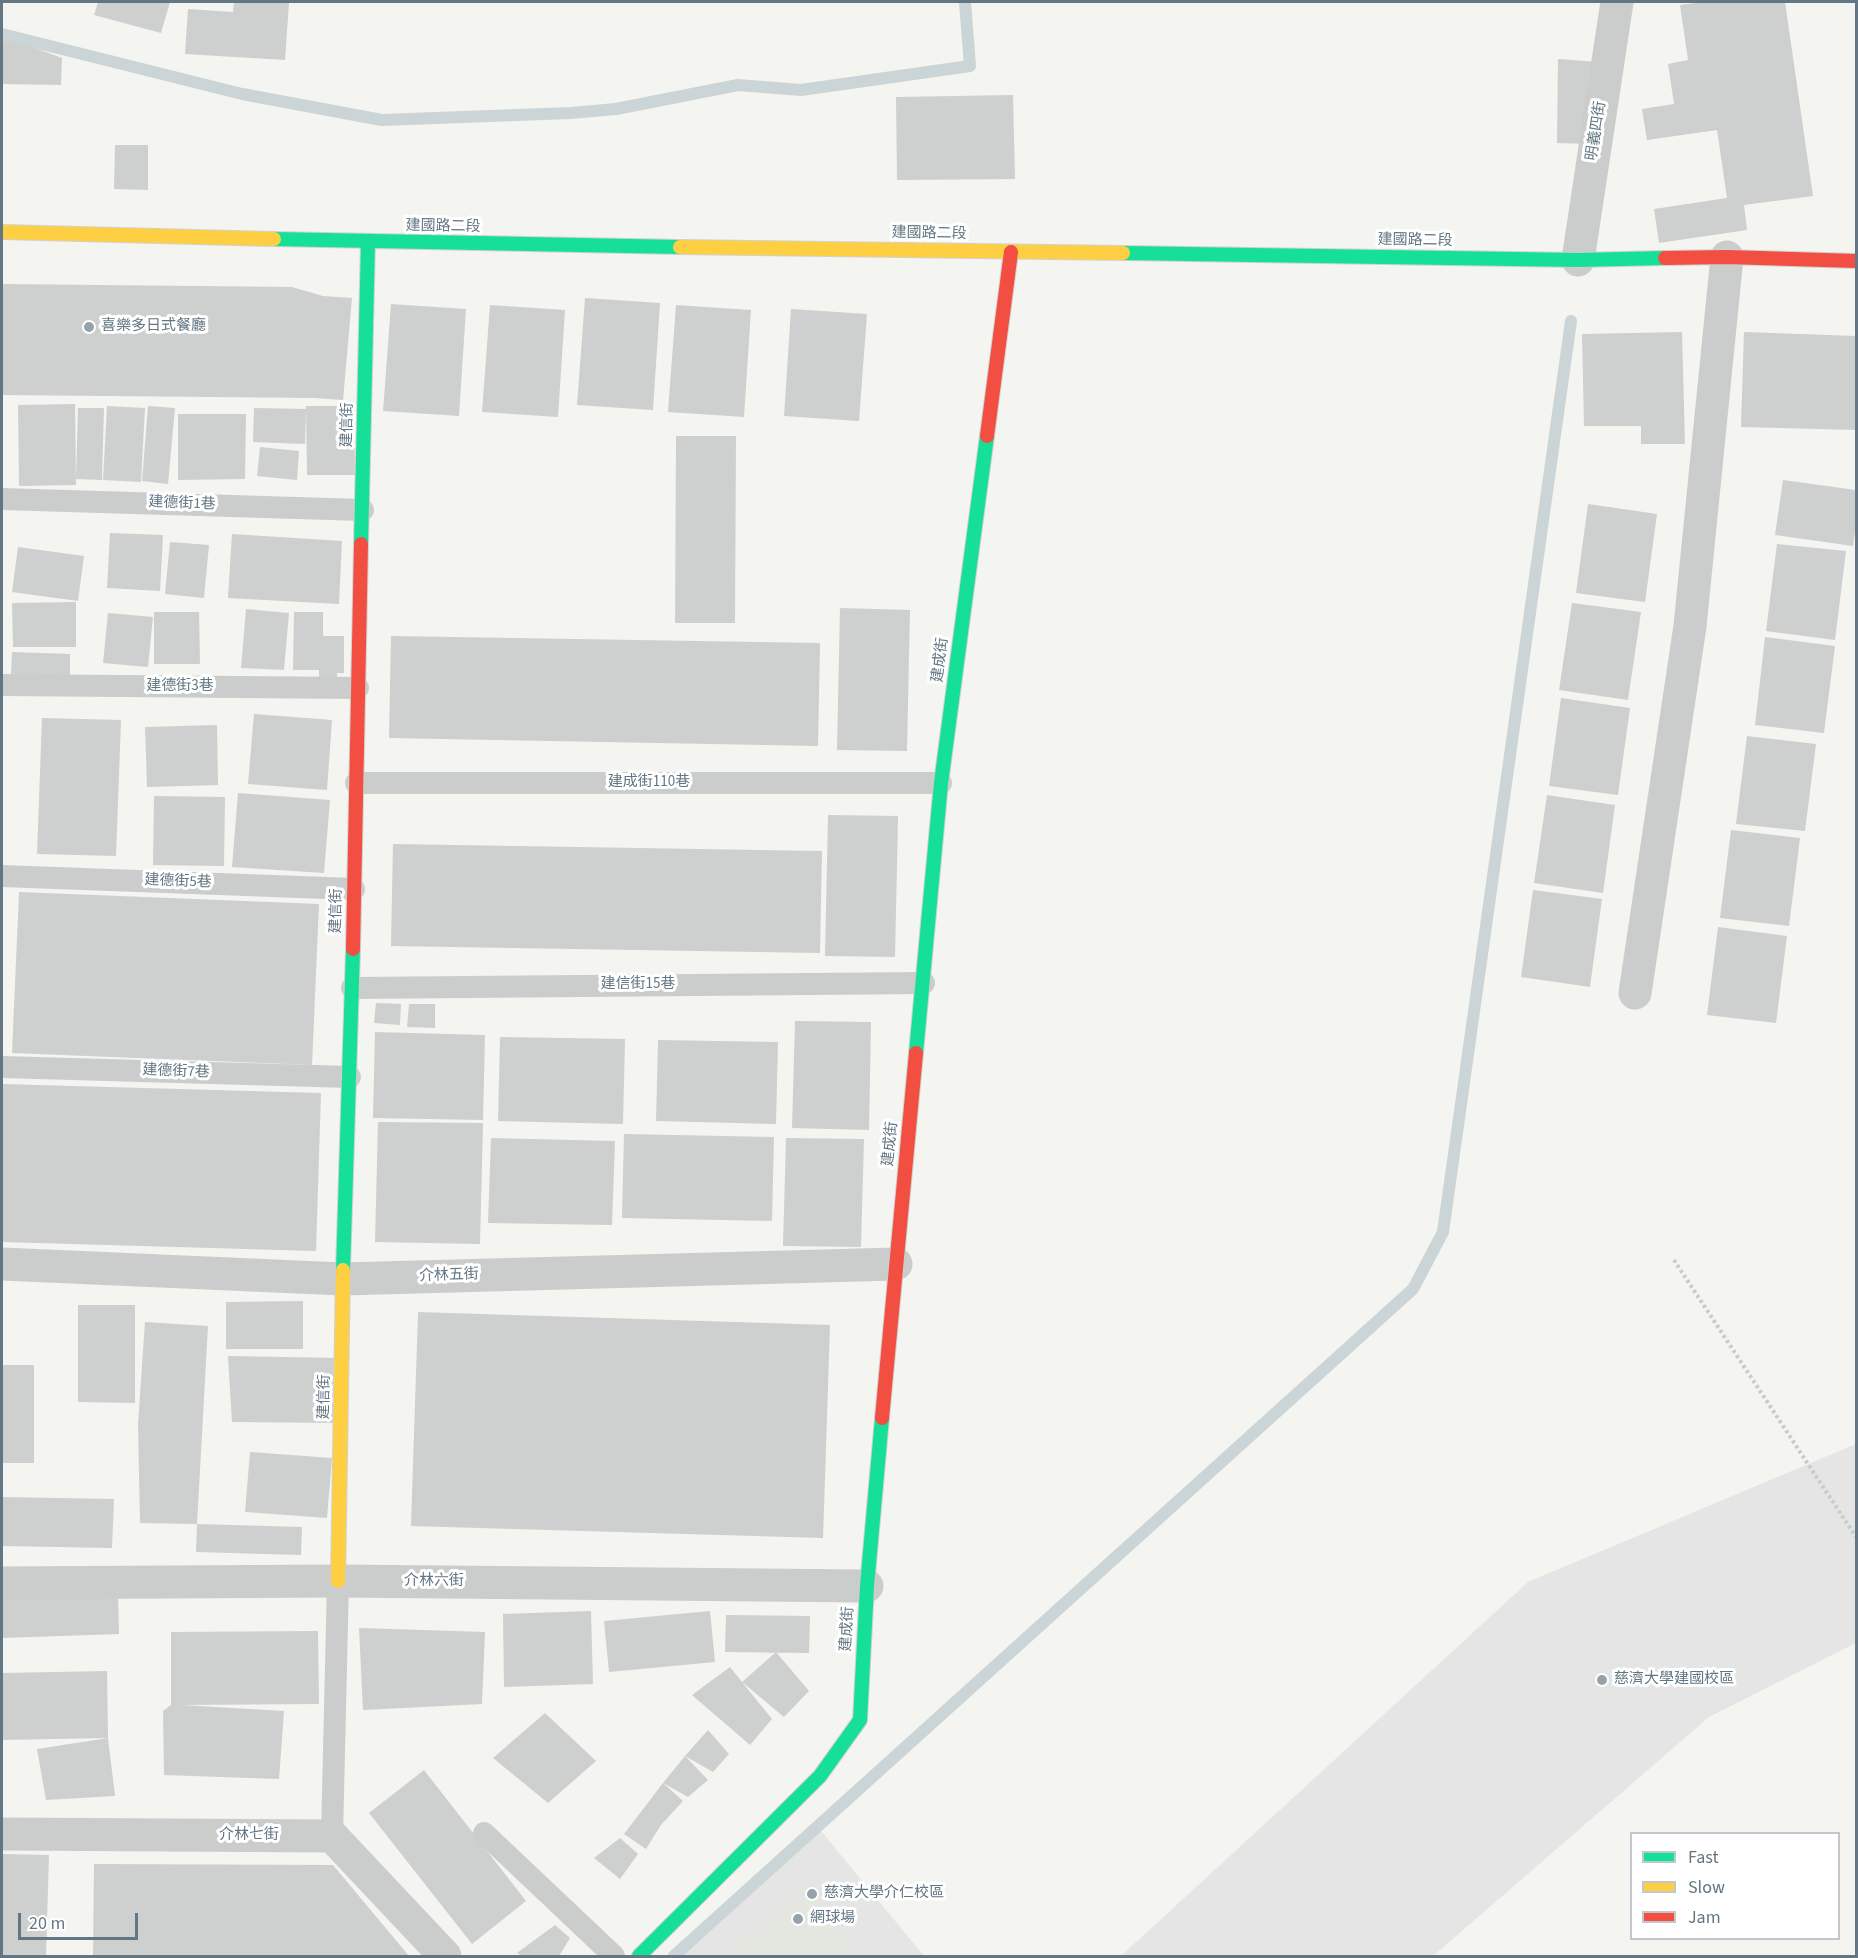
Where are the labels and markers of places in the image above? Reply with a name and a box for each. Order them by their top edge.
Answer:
place label: 喜樂多日式餐廳 [101,318,206,336]
marker: 喜樂多日式餐廳 [82,320,96,334]
place label: 慈濟大學建國校區 [1614,1671,1734,1689]
marker: 慈濟大學建國校區 [1595,1673,1609,1687]
place label: 慈濟大學介仁校區 [824,1885,944,1903]
marker: 慈濟大學介仁校區 [805,1887,819,1901]
place label: 網球場 [810,1910,855,1928]
marker: 網球場 [791,1912,805,1926]

